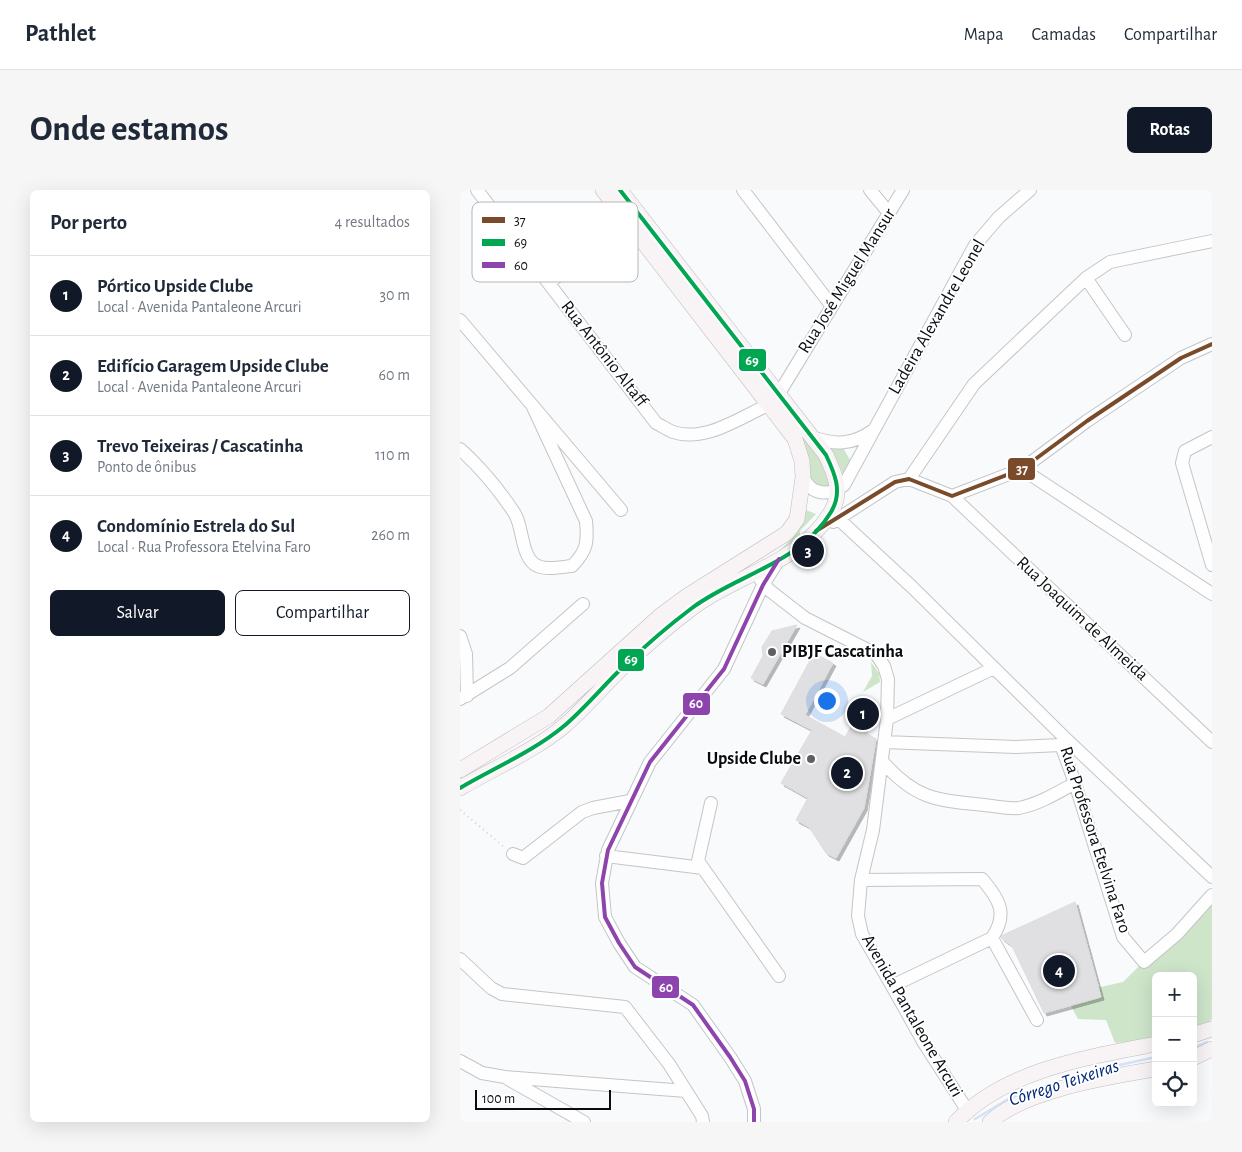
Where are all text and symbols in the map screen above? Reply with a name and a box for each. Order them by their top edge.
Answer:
text: Pathlet [25,22,96,46]
text: Mapa [964,26,1003,44]
text: Camadas [1031,26,1096,44]
text: Compartilhar [1124,26,1217,44]
button: Rotas [1127,107,1212,153]
text: Onde estamos [30,112,229,147]
legend [472,202,638,282]
street label: Rua José Miguel Mansur [795,205,899,357]
text: Por perto [50,212,127,233]
text: 4 resultados [335,214,410,230]
text: 37 [514,214,526,228]
text: 69 [514,236,527,250]
street label: Ladeira Alexandre Leonel [885,237,989,397]
text: 60 [514,259,528,273]
text: Pórtico Upside Clube [97,277,253,296]
text: 1 [63,287,69,303]
text: 30 m [380,287,410,303]
street label: Rua Antônio Altaff [557,298,652,412]
text: Local · Avenida Pantaleone Arcuri [97,299,302,315]
line badge: 69 [738,348,767,372]
text: 69 [745,354,759,368]
text: Edifício Garagem Upside Clube [97,357,329,376]
text: 2 [62,367,70,383]
text: 60 m [379,367,410,383]
text: Local · Avenida Pantaleone Arcuri [97,379,302,395]
text: Trevo Teixeiras / Cascatinha [97,437,303,456]
text: 3 [63,447,69,463]
text: 110 m [375,447,410,463]
line badge: 37 [1007,457,1036,481]
text: Ponto de ônibus [97,459,196,475]
text: 37 [1016,463,1028,477]
text: Condomínio Estrela do Sul [97,517,295,536]
text: 4 [62,527,70,543]
text: 260 m [371,527,410,543]
pin: 3 [792,532,824,570]
text: Local · Rua Professora Etelvina Faro [97,539,311,555]
street label: Rua Joaquim de Almeida [1013,554,1151,684]
button: Salvar [50,590,225,636]
button: Compartilhar [235,590,410,636]
place label: PIBJF Cascatinha [782,643,904,661]
marker: PIBJF Cascatinha [766,646,778,658]
line badge: 69 [617,648,645,672]
text: 69 [624,653,638,667]
your location [814,688,840,714]
line badge: 60 [682,692,711,716]
pin: 1 [847,695,879,733]
text: 60 [689,697,703,711]
street label: Rua Professora Etelvina Faro [1056,745,1134,936]
place label: Upside Clube [707,750,801,768]
marker: Upside Clube [805,753,817,765]
pin: 2 [831,754,863,792]
street label: Avenida Pantaleone Arcuri [858,932,966,1100]
pin: 4 [1043,952,1075,990]
map controls [1152,972,1197,1107]
button: + [1152,972,1197,1017]
line badge: 60 [651,975,680,999]
text: 60 [659,981,673,995]
button: − [1152,1017,1197,1062]
water label: Córrego Teixeiras [1007,1056,1121,1110]
button: locate [1152,1062,1197,1107]
scale bar [475,1087,611,1110]
text: 100 m [482,1092,515,1106]

